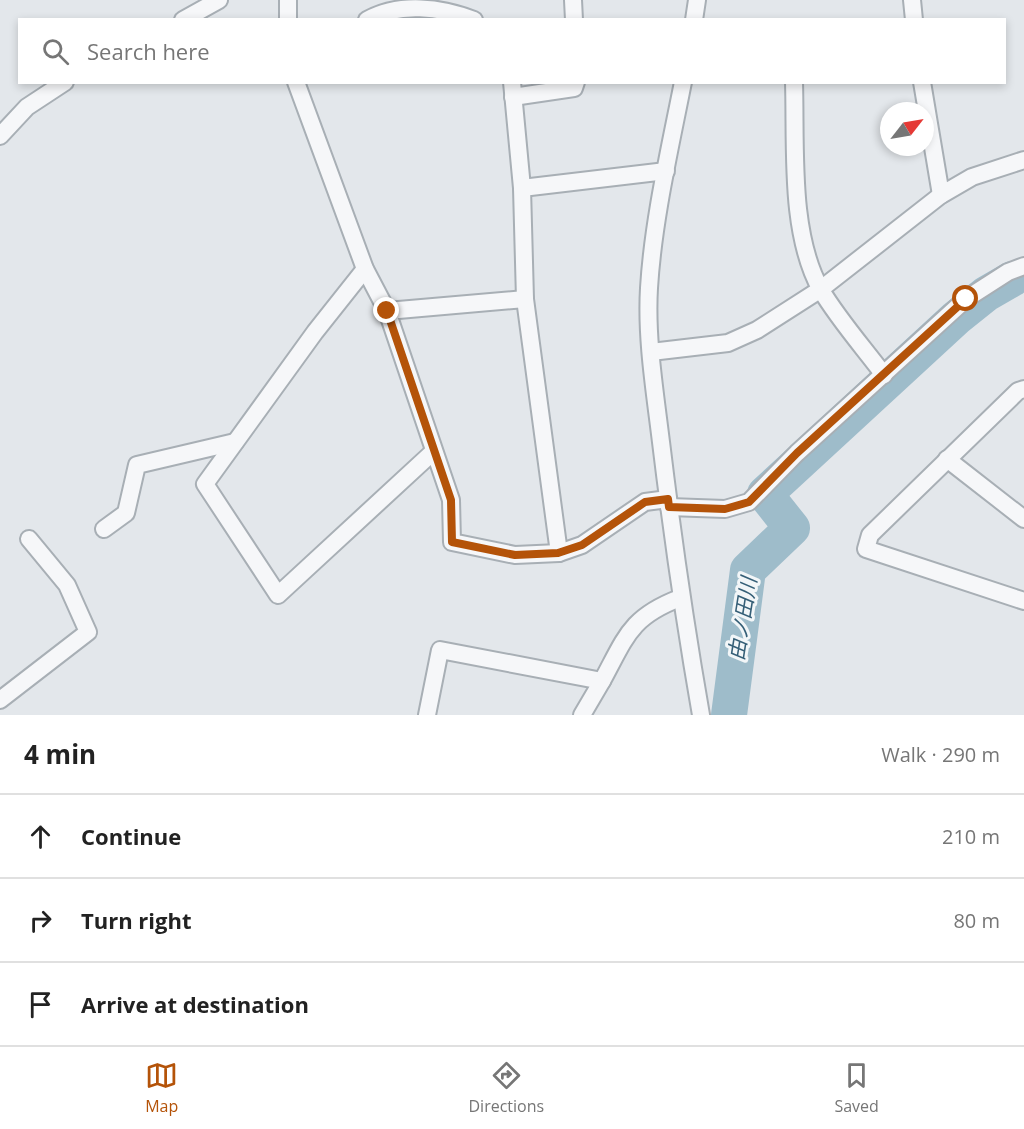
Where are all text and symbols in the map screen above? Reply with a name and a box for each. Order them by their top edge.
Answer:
search box [18,18,1006,84]
icon: search [39,35,72,68]
text: Search here [87,36,210,66]
north arrow [880,102,934,156]
route start [952,285,978,311]
route end [373,297,399,323]
water label: 由ノ田川 [722,573,763,663]
text: 4 min [24,736,96,772]
text: Walk · 290 m [881,741,1000,768]
icon: ahead [24,820,57,853]
text: Continue [81,821,181,851]
text: 210 m [942,823,1000,850]
icon: right [24,904,57,937]
text: Turn right [81,905,192,935]
text: 80 m [953,907,1000,934]
icon: arrive [24,988,57,1021]
text: Arrive at destination [81,989,309,1019]
tab: Map [145,1059,178,1117]
tab: Directions [469,1059,544,1117]
tab: Saved [834,1059,879,1117]

